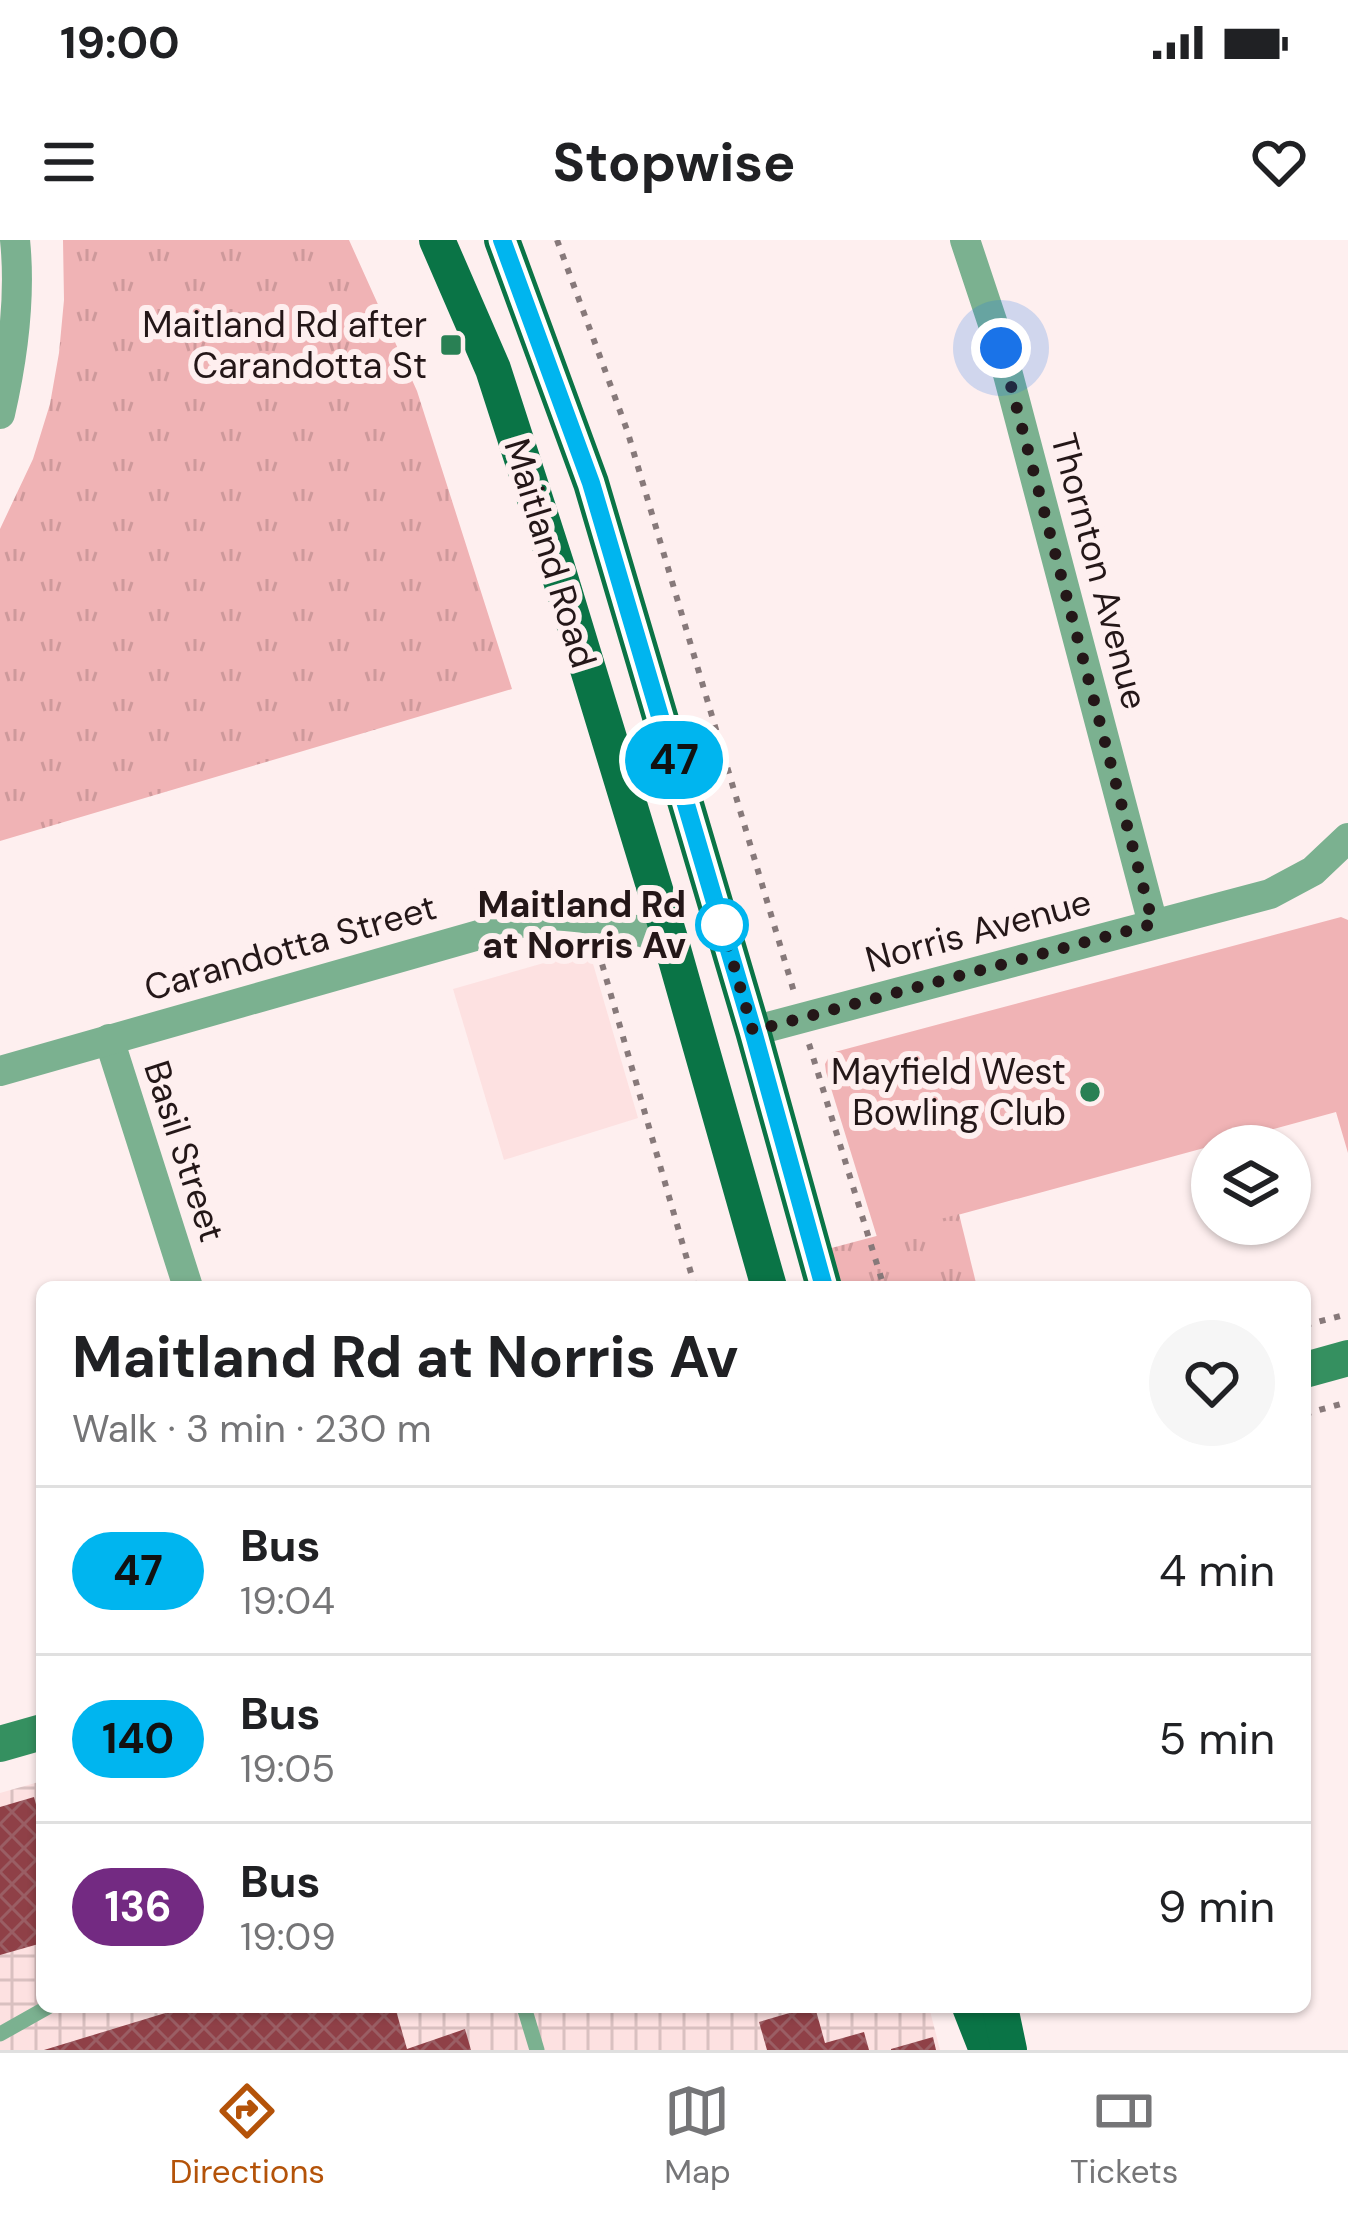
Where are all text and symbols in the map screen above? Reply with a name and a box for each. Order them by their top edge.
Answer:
text: 19:00 [60,13,180,72]
text: Stopwise [553,127,796,198]
icon: menu [36,129,102,195]
icon: heart [1246,129,1312,195]
place label: Maitland Rd after Carandotta St [142,301,427,389]
your location [971,318,1031,378]
marker: Maitland Rd after Carandotta St [438,332,464,358]
street label: Thornton Avenue [1040,428,1159,714]
street label: Maitland Road [493,433,608,673]
line badge: 47 [620,721,728,799]
text: 47 [649,732,699,787]
street label: Norris Avenue [860,878,1096,983]
place label: Maitland Rd at Norris Av [477,881,686,969]
street label: Carandotta Street [139,883,442,1012]
marker: Maitland Rd at Norris Av [697,900,747,950]
place label: Mayfield West Bowling Club [831,1048,1066,1136]
street label: Basil Street [133,1055,236,1248]
marker: Mayfield West Bowling Club [1077,1079,1103,1105]
map controls [1191,1125,1311,1245]
button: layers [1191,1125,1311,1245]
text: Maitland Rd at Norris Av [72,1320,739,1395]
button: heart [1149,1320,1275,1446]
text: Walk · 3 min · 230 m [72,1403,432,1454]
text: Bus [240,1516,320,1575]
text: 4 min [1159,1541,1275,1600]
text: 47 [113,1543,163,1598]
text: 19:04 [240,1575,335,1626]
text: Bus [240,1684,320,1743]
text: 5 min [1159,1709,1275,1768]
text: 140 [102,1711,174,1766]
text: 19:05 [240,1743,335,1794]
text: Bus [240,1852,320,1911]
text: 9 min [1158,1877,1275,1936]
text: 136 [104,1879,172,1934]
text: 19:09 [240,1911,336,1962]
tab: Directions [170,2078,325,2193]
tab: Map [664,2078,731,2193]
tab: Tickets [1070,2078,1178,2193]

